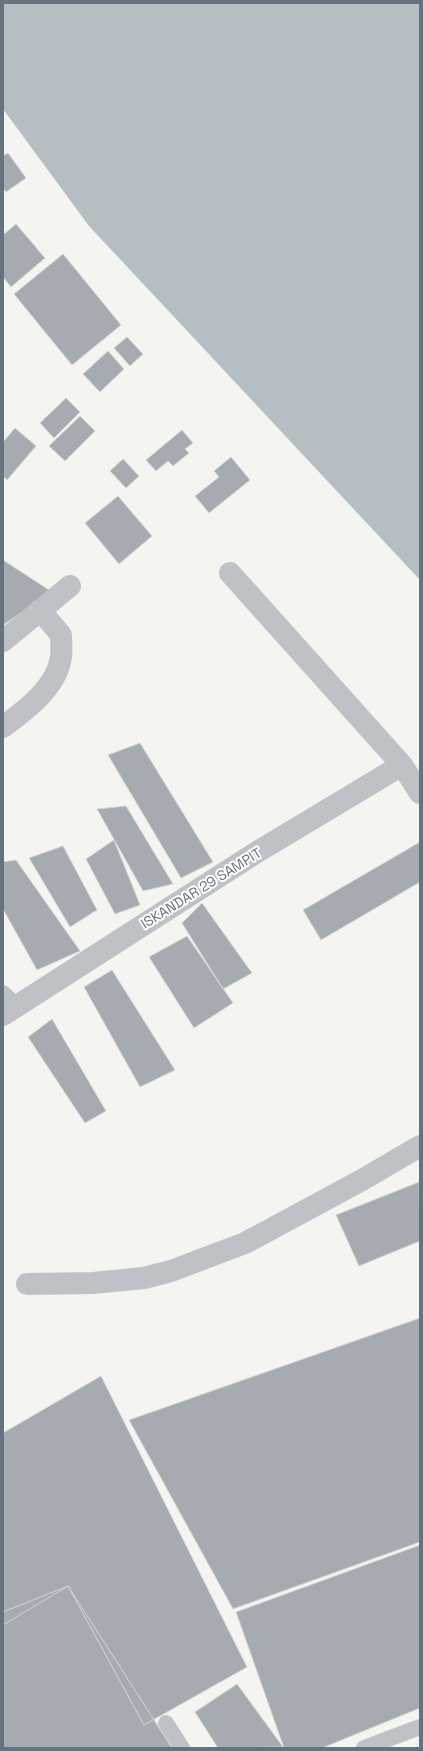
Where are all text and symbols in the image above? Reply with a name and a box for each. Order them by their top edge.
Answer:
street label: ISKANDAR 29 SAMPIT [137,843,265,933]

